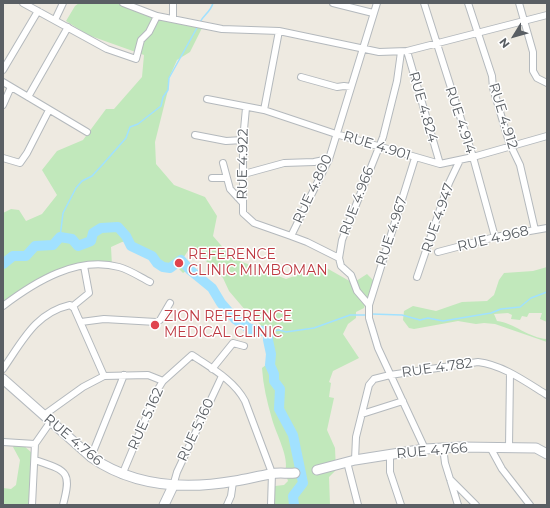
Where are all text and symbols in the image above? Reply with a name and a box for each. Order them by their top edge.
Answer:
north arrow [494,16,534,56]
text: N [496,35,513,51]
street label: RUE 4.824 [405,70,441,144]
street label: RUE 4.912 [485,81,521,151]
street label: RUE 4.914 [441,84,479,156]
street label: RUE 4.922 [234,128,252,200]
street label: RUE 4.901 [341,128,413,164]
street label: RUE 4.800 [290,152,336,226]
street label: RUE 4.966 [336,164,378,238]
street label: RUE 4.947 [418,181,458,255]
street label: RUE 4.967 [373,194,411,268]
street label: RUE 4.968 [456,223,530,255]
place label: REFERENCE CLINIC MIMBOMAN [188,247,328,280]
marker: REFERENCE CLINIC MIMBOMAN [173,257,185,269]
place label: ZION REFERENCE MEDICAL CLINIC [164,309,292,342]
marker: ZION REFERENCE MEDICAL CLINIC [149,319,161,331]
street label: RUE 4.782 [400,355,474,381]
street label: RUE 5.162 [125,385,167,453]
street label: RUE 5.160 [174,396,218,464]
street label: RUE 4.766 [40,411,106,469]
street label: RUE 4.766 [396,440,468,462]

